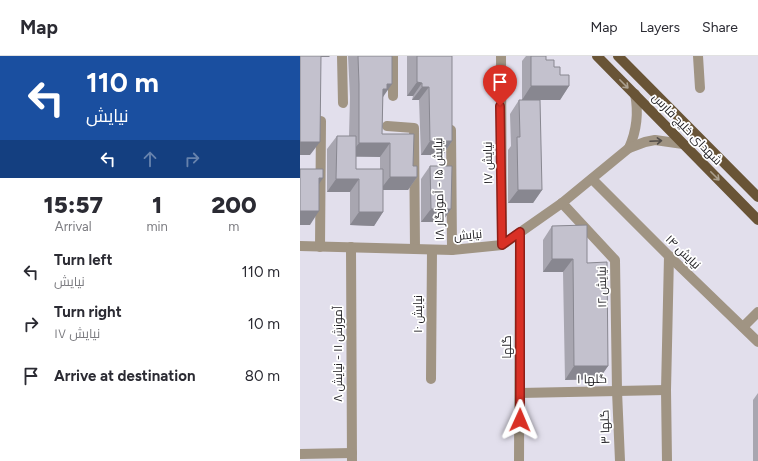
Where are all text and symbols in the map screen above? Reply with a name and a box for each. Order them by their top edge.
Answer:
text: Map [20,16,58,39]
text: Map [590,19,618,36]
text: Layers [640,19,680,36]
text: Share [702,19,738,36]
text: 110 m [86,65,159,99]
pin [483,65,517,106]
icon: arrive [489,71,511,93]
icon: left [20,72,72,124]
one-way arrow [619,79,629,88]
street label: شهدای خلیج فارس [649,90,725,168]
text: نیایش [86,105,129,127]
one-way arrow [649,137,662,145]
street label: نیایش ۱۵ - آموزگار ۱۸ [431,138,447,240]
street label: نیایش ۱۷ [481,142,495,184]
icon: left [97,148,119,170]
icon: ahead [139,148,161,170]
icon: right [181,148,203,170]
one-way arrow [710,171,720,181]
text: 15:57 [43,190,103,219]
text: 1 [152,190,162,219]
text: 200 [211,190,257,219]
text: Arrival [55,219,92,234]
text: min [146,219,168,234]
text: m [228,219,239,234]
street label: نیایش [453,227,483,243]
street label: نیایش ۱۴ [663,232,703,272]
text: Turn left [54,251,112,269]
icon: left [20,261,42,283]
text: 110 m [242,263,280,281]
street label: نیایش ۱۲ [595,266,609,308]
text: نیایش [54,274,85,289]
street label: نیایش ۱۰ [411,295,425,333]
text: Turn right [54,303,122,321]
street label: آموزش ۱۱ - نیایش ۸ [331,305,345,402]
icon: right [20,313,42,335]
text: 10 m [248,315,280,333]
text: نیایش ۱۷ [54,326,100,341]
street label: گلها [500,335,514,359]
icon: arrive [20,365,42,387]
text: Arrive at destination [54,367,195,385]
text: 80 m [245,367,280,385]
street label: گلها ۱ [577,372,607,386]
position arrow [499,399,541,441]
street label: گلها ۳ [597,410,613,444]

